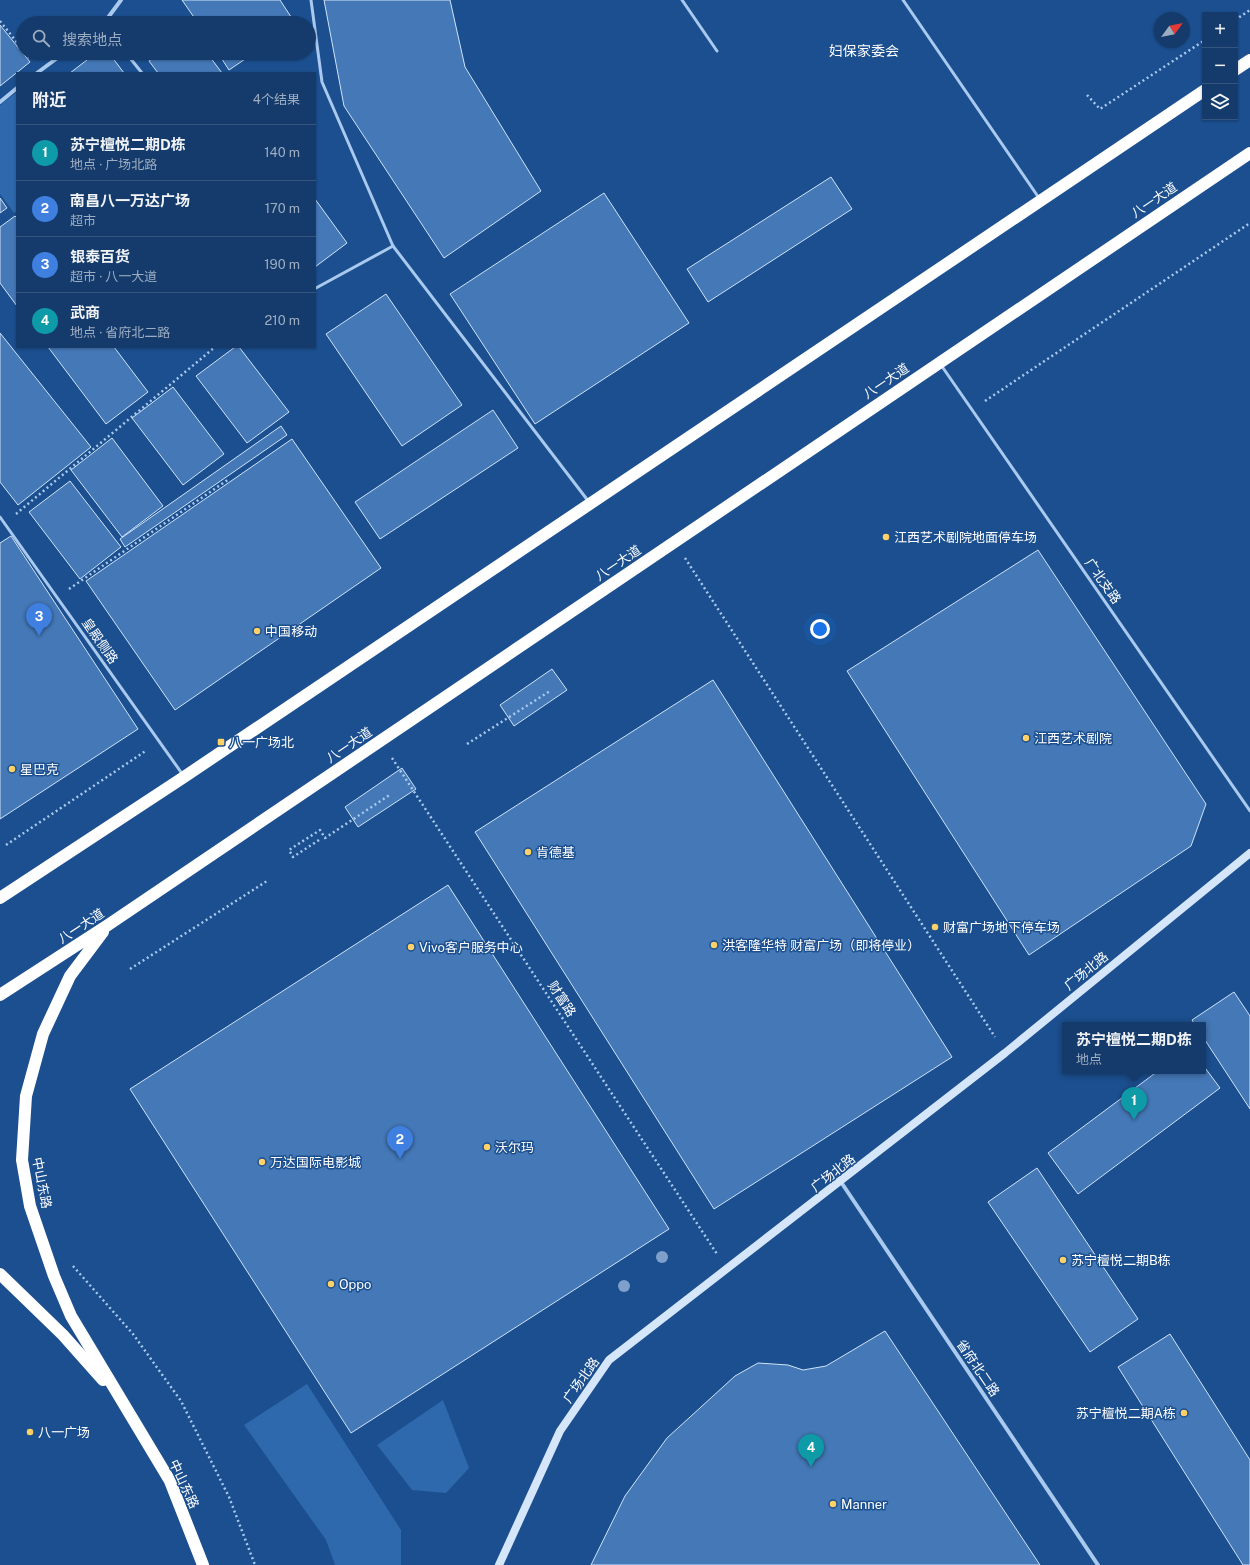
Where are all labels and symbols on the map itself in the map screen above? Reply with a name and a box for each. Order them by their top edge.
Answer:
north arrow [1154,12,1190,48]
district label: 妇保家委会 [829,43,899,59]
street label: 八一大道 [1128,179,1180,221]
street label: 八一大道 [860,360,912,402]
place label: 江西艺术剧院地面停车场 [894,530,1037,545]
marker: 江西艺术剧院地面停车场 [881,532,891,542]
street label: 八一大道 [592,542,644,584]
street label: 广北支路 [1082,555,1124,607]
pin: 3 [26,603,52,636]
street label: 皇殿侧路 [79,615,121,667]
your location [810,619,830,639]
place label: 中国移动 [265,624,317,639]
marker: 中国移动 [252,626,262,636]
street label: 八一大道 [323,724,375,766]
place label: 江西艺术剧院 [1034,731,1112,746]
marker: 江西艺术剧院 [1021,733,1031,743]
place label: 八一广场北 [229,735,294,750]
marker: 八一广场北 [216,737,226,747]
place label: 星巴克 [20,762,59,777]
marker: 星巴克 [7,764,17,774]
place label: 肯德基 [536,845,575,860]
marker: 肯德基 [523,847,533,857]
street label: 八一大道 [55,906,107,946]
place label: 财富广场地下停车场 [943,920,1060,935]
marker: 财富广场地下停车场 [930,922,940,932]
place label: 洪客隆华特 财富广场（即将停业） [722,938,920,953]
place label: Vivo客户服务中心 [419,940,523,955]
marker: 洪客隆华特 财富广场（即将停业） [709,940,719,950]
marker: Vivo客户服务中心 [406,942,416,952]
street label: 广场北路 [1061,949,1111,993]
street label: 财富路 [545,979,579,1019]
pin: 1 [1121,1087,1147,1120]
pin: 2 [387,1126,413,1159]
place label: 沃尔玛 [495,1140,534,1155]
marker: 沃尔玛 [482,1142,492,1152]
street label: 广场北路 [808,1151,858,1195]
place label: 万达国际电影城 [270,1155,361,1170]
street label: 中山东路 [30,1156,54,1210]
marker: 万达国际电影城 [257,1157,267,1167]
place label: 苏宁檀悦二期B栋 [1071,1253,1171,1268]
marker: 苏宁檀悦二期B栋 [1058,1255,1068,1265]
place label: Oppo [339,1277,371,1292]
marker: Oppo [326,1279,336,1289]
street label: 省府北二路 [954,1337,1002,1399]
street label: 广场北路 [560,1354,602,1406]
place label: 苏宁檀悦二期A栋 [1076,1406,1176,1421]
marker: 苏宁檀悦二期A栋 [1179,1408,1189,1418]
place label: 八一广场 [38,1425,90,1440]
marker: 八一广场 [25,1427,35,1437]
pin: 4 [798,1434,824,1467]
street label: 中山东路 [166,1457,202,1511]
place label: Manner [841,1497,887,1512]
marker: Manner [828,1499,838,1509]

